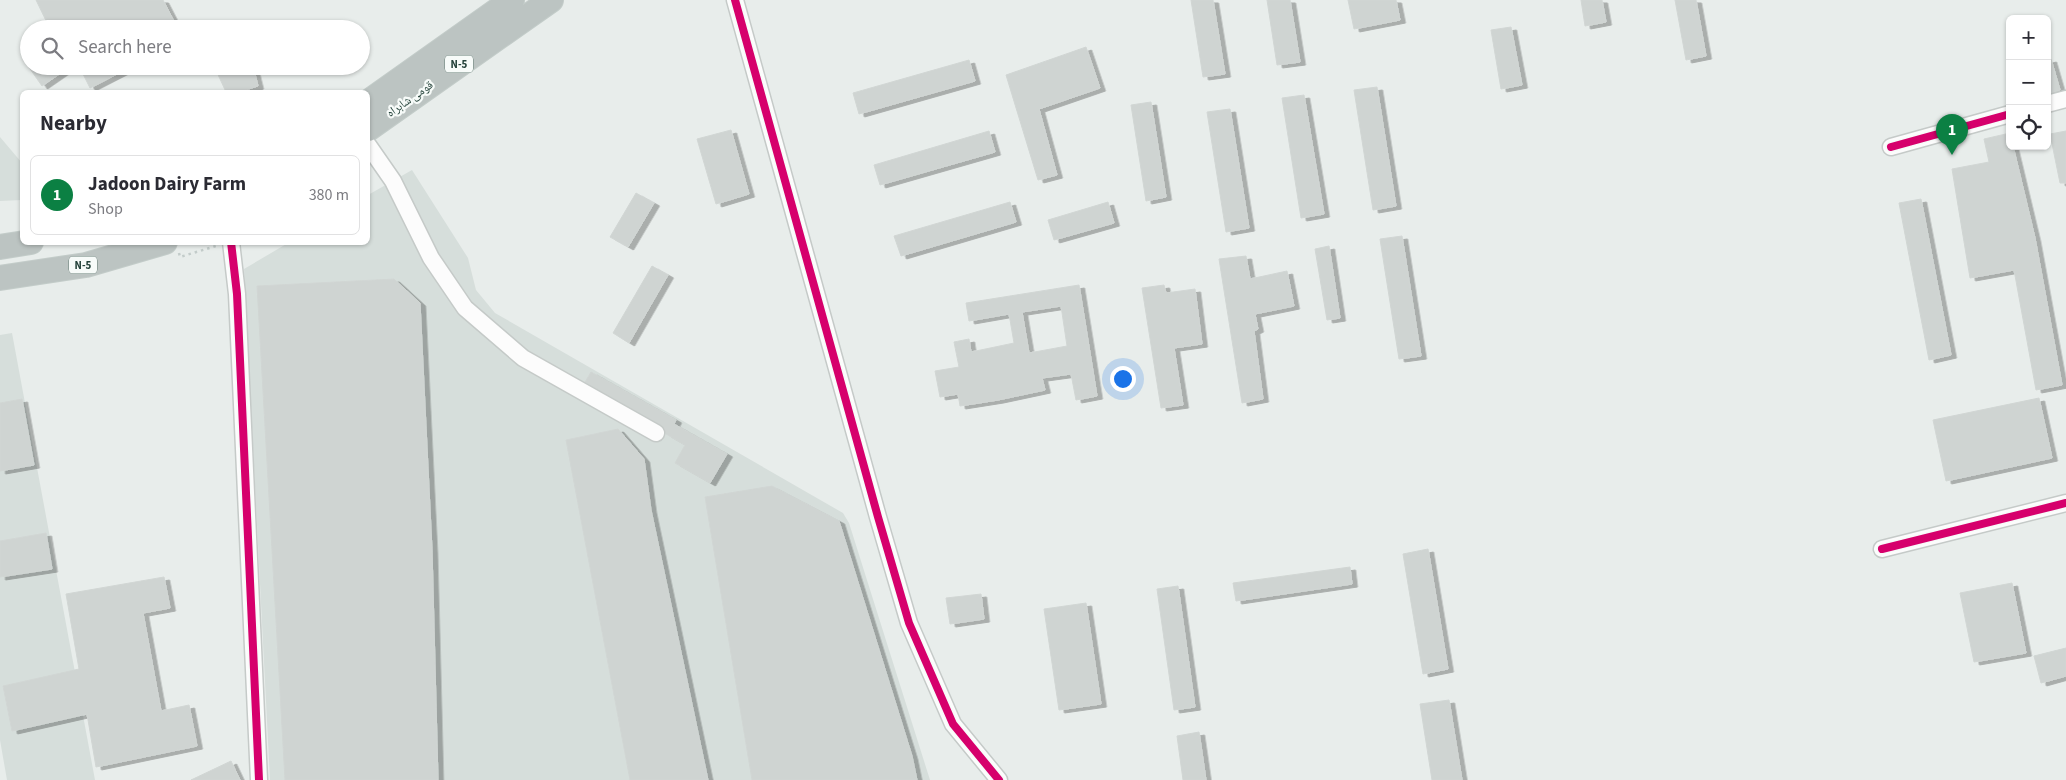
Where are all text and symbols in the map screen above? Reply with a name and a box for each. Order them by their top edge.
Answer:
map controls [2006,15,2051,150]
button: + [2006,15,2051,60]
search box [20,20,370,75]
icon: search [38,34,66,62]
text: Search here [78,34,172,61]
road number: N-5 [445,56,473,72]
button: − [2006,60,2051,105]
street label: قومی شاہراہ [383,77,437,121]
button: locate [2006,105,2051,150]
text: Nearby [40,108,107,138]
pin: 1 [1936,114,1968,155]
text: Jadoon Dairy Farm [88,171,246,198]
text: 1 [53,184,61,206]
text: 380 m [309,184,349,206]
text: Shop [88,198,123,220]
road number: N-5 [69,256,97,274]
your location [1110,366,1136,392]

